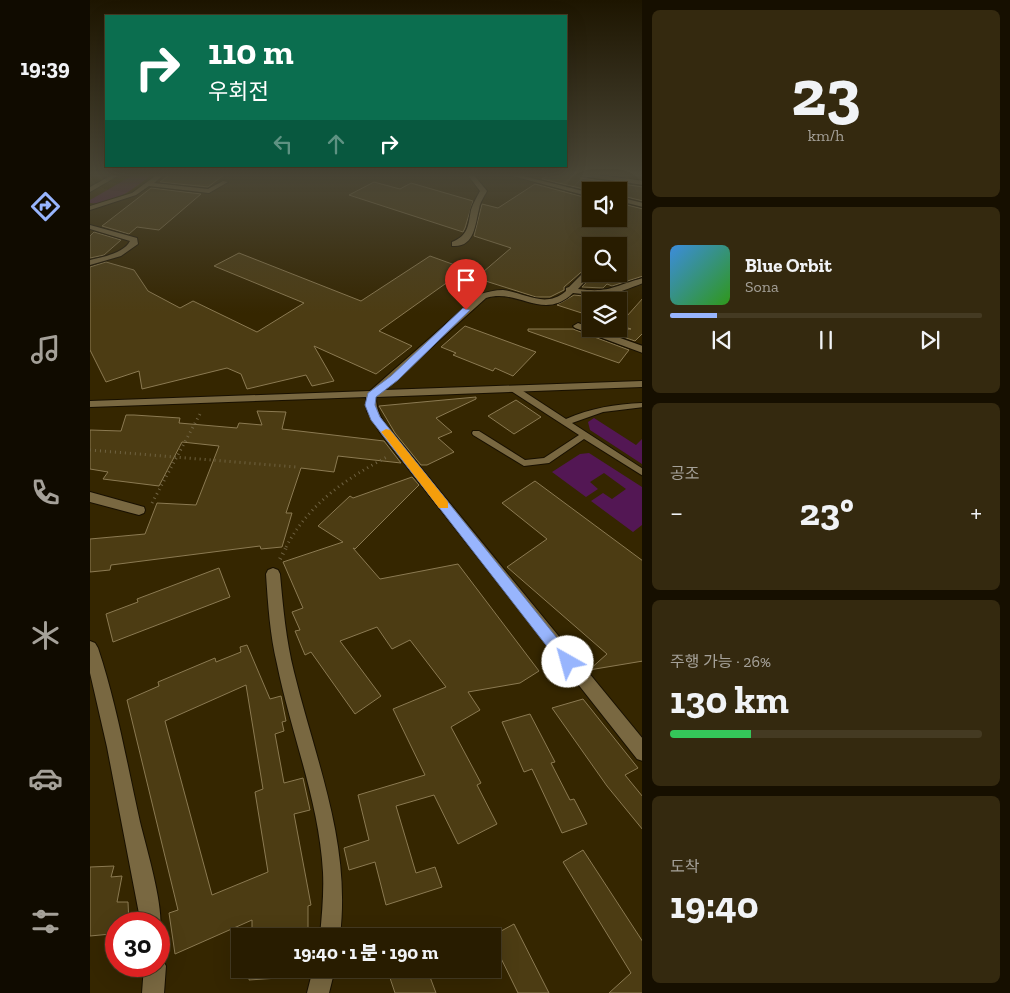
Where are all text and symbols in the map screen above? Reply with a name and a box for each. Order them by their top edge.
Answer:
text: 110 m [208,31,294,73]
icon: right [125,35,190,100]
text: 19:39 [20,54,70,81]
text: 23 [791,54,861,132]
text: 우회전 [208,78,269,105]
text: km/h [808,126,844,145]
icon: left [269,130,297,158]
icon: ahead [322,130,350,158]
icon: right [375,130,403,158]
map controls [582,182,627,337]
button: sound [582,182,627,227]
icon: directions [28,189,63,224]
button: search [582,237,627,282]
text: Blue Orbit [745,254,832,277]
pin [445,259,487,310]
icon: arrive [452,266,480,294]
text: Sona [745,277,779,296]
button: layers [582,292,627,337]
icon: previous [708,326,736,354]
icon: pause [812,326,840,354]
icon: next [916,326,944,354]
icon: music [28,332,63,367]
text: 공조 [670,464,699,483]
icon: phone [28,475,63,510]
text: 23° [799,489,854,535]
text: − [670,496,683,529]
text: + [970,496,982,529]
icon: climate [28,618,63,653]
position arrow [541,635,593,687]
text: 주행 가능 · 26% [670,652,771,671]
text: 130 km [670,677,789,723]
icon: car [28,761,63,796]
text: 도착 [670,857,699,876]
text: 19:40 [670,882,759,928]
icon: filters [28,904,63,939]
speed limit sign: 30 [105,912,170,977]
text: 19:40 · 1 분 · 190 m [294,941,438,964]

